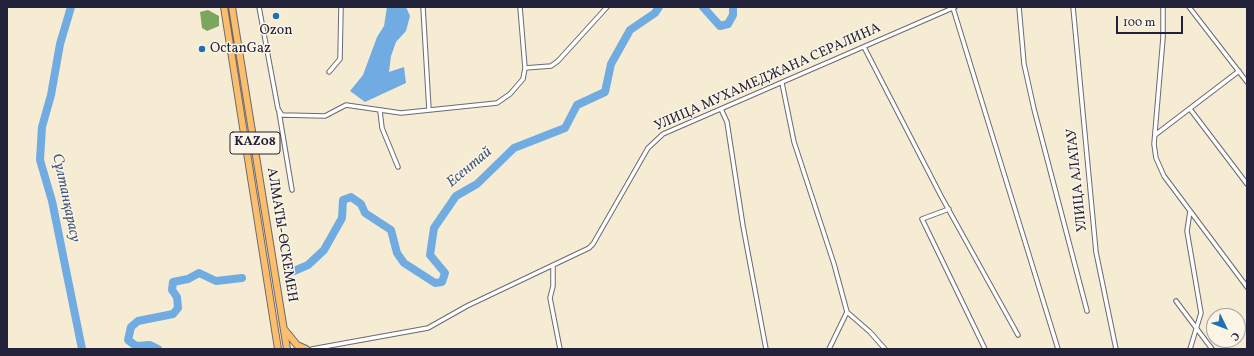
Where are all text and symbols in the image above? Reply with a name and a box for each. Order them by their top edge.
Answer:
scale bar [1118,8,1185,34]
marker: Ozon [271,11,281,21]
text: 100 m [1123,15,1155,31]
street label: УЛИЦА МУХАМЕДЖАНА СЕРАЛИНА [652,20,884,136]
place label: Ozon [259,23,293,39]
place label: OctanGaz [210,41,271,57]
marker: OctanGaz [197,44,207,54]
street label: УЛИЦА АЛАТАУ [1064,127,1092,233]
road number: KAZ08 [230,132,280,154]
water label: Есентай [444,144,496,192]
water label: Сұлтанқарасу [47,152,83,244]
street label: АЛМАТЫ-ӨСКЕМЕН [262,167,300,303]
north arrow [1206,308,1246,348]
text: С [1227,328,1242,344]

